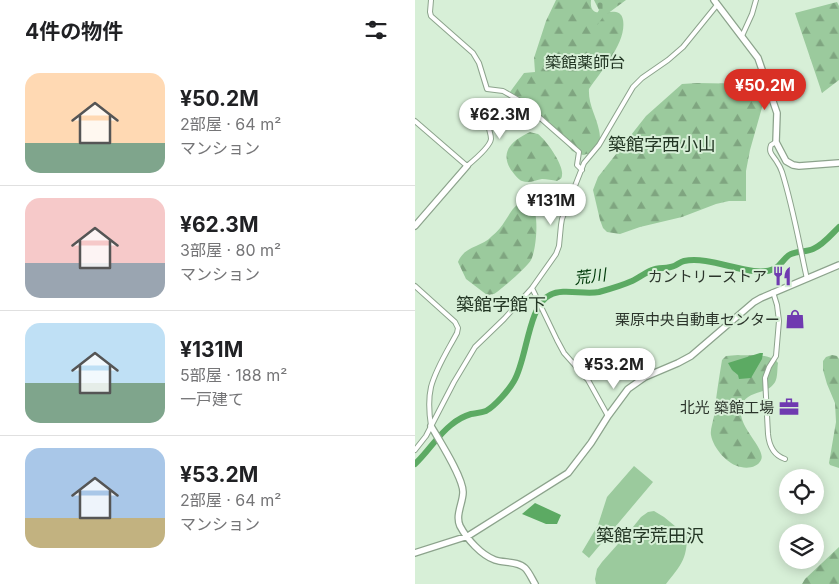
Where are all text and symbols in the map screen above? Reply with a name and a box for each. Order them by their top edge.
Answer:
icon: filters [362,16,390,44]
text: 4件の物件 [25,19,123,44]
district label: 築館薬師台 [545,52,625,72]
pin: ¥50.2M [724,68,806,111]
text: ¥50.2M [735,75,795,95]
text: ¥50.2M [180,86,259,111]
icon: home [65,93,125,153]
pin: ¥62.3M [459,98,541,140]
text: ¥62.3M [470,104,530,124]
text: 2部屋 · 64 m² [180,114,281,134]
district label: 築館字西小山 [608,134,716,155]
text: マンション [180,138,260,158]
pin: ¥131M [516,184,586,226]
text: ¥131M [527,190,575,210]
text: ¥62.3M [180,212,259,237]
icon: home [65,218,125,278]
text: 3部屋 · 80 m² [180,240,281,260]
text: マンション [180,264,260,284]
water label: 荒川 [573,264,609,288]
restaurant icon: カントリーストア [771,265,793,287]
place label: カントリーストア [648,267,767,286]
district label: 築館字館下 [456,294,546,315]
shop icon: 栗原中央自動車センター [784,308,806,330]
place label: 栗原中央自動車センター [615,310,780,329]
text: ¥131M [180,337,243,362]
icon: home [65,343,125,403]
pin: ¥53.2M [573,348,655,390]
text: ¥53.2M [584,354,644,374]
text: 5部屋 · 188 m² [180,365,287,385]
text: 一戸建て [180,389,244,409]
office icon: 北光 築館工場 [778,396,800,418]
place label: 北光 築館工場 [680,398,774,417]
text: ¥53.2M [180,462,258,487]
icon: home [65,468,125,528]
map controls [779,469,824,569]
button: locate [779,469,824,514]
text: 2部屋 · 64 m² [180,490,281,510]
text: マンション [180,514,260,534]
button: layers [779,524,824,569]
district label: 築館字荒田沢 [596,525,704,546]

